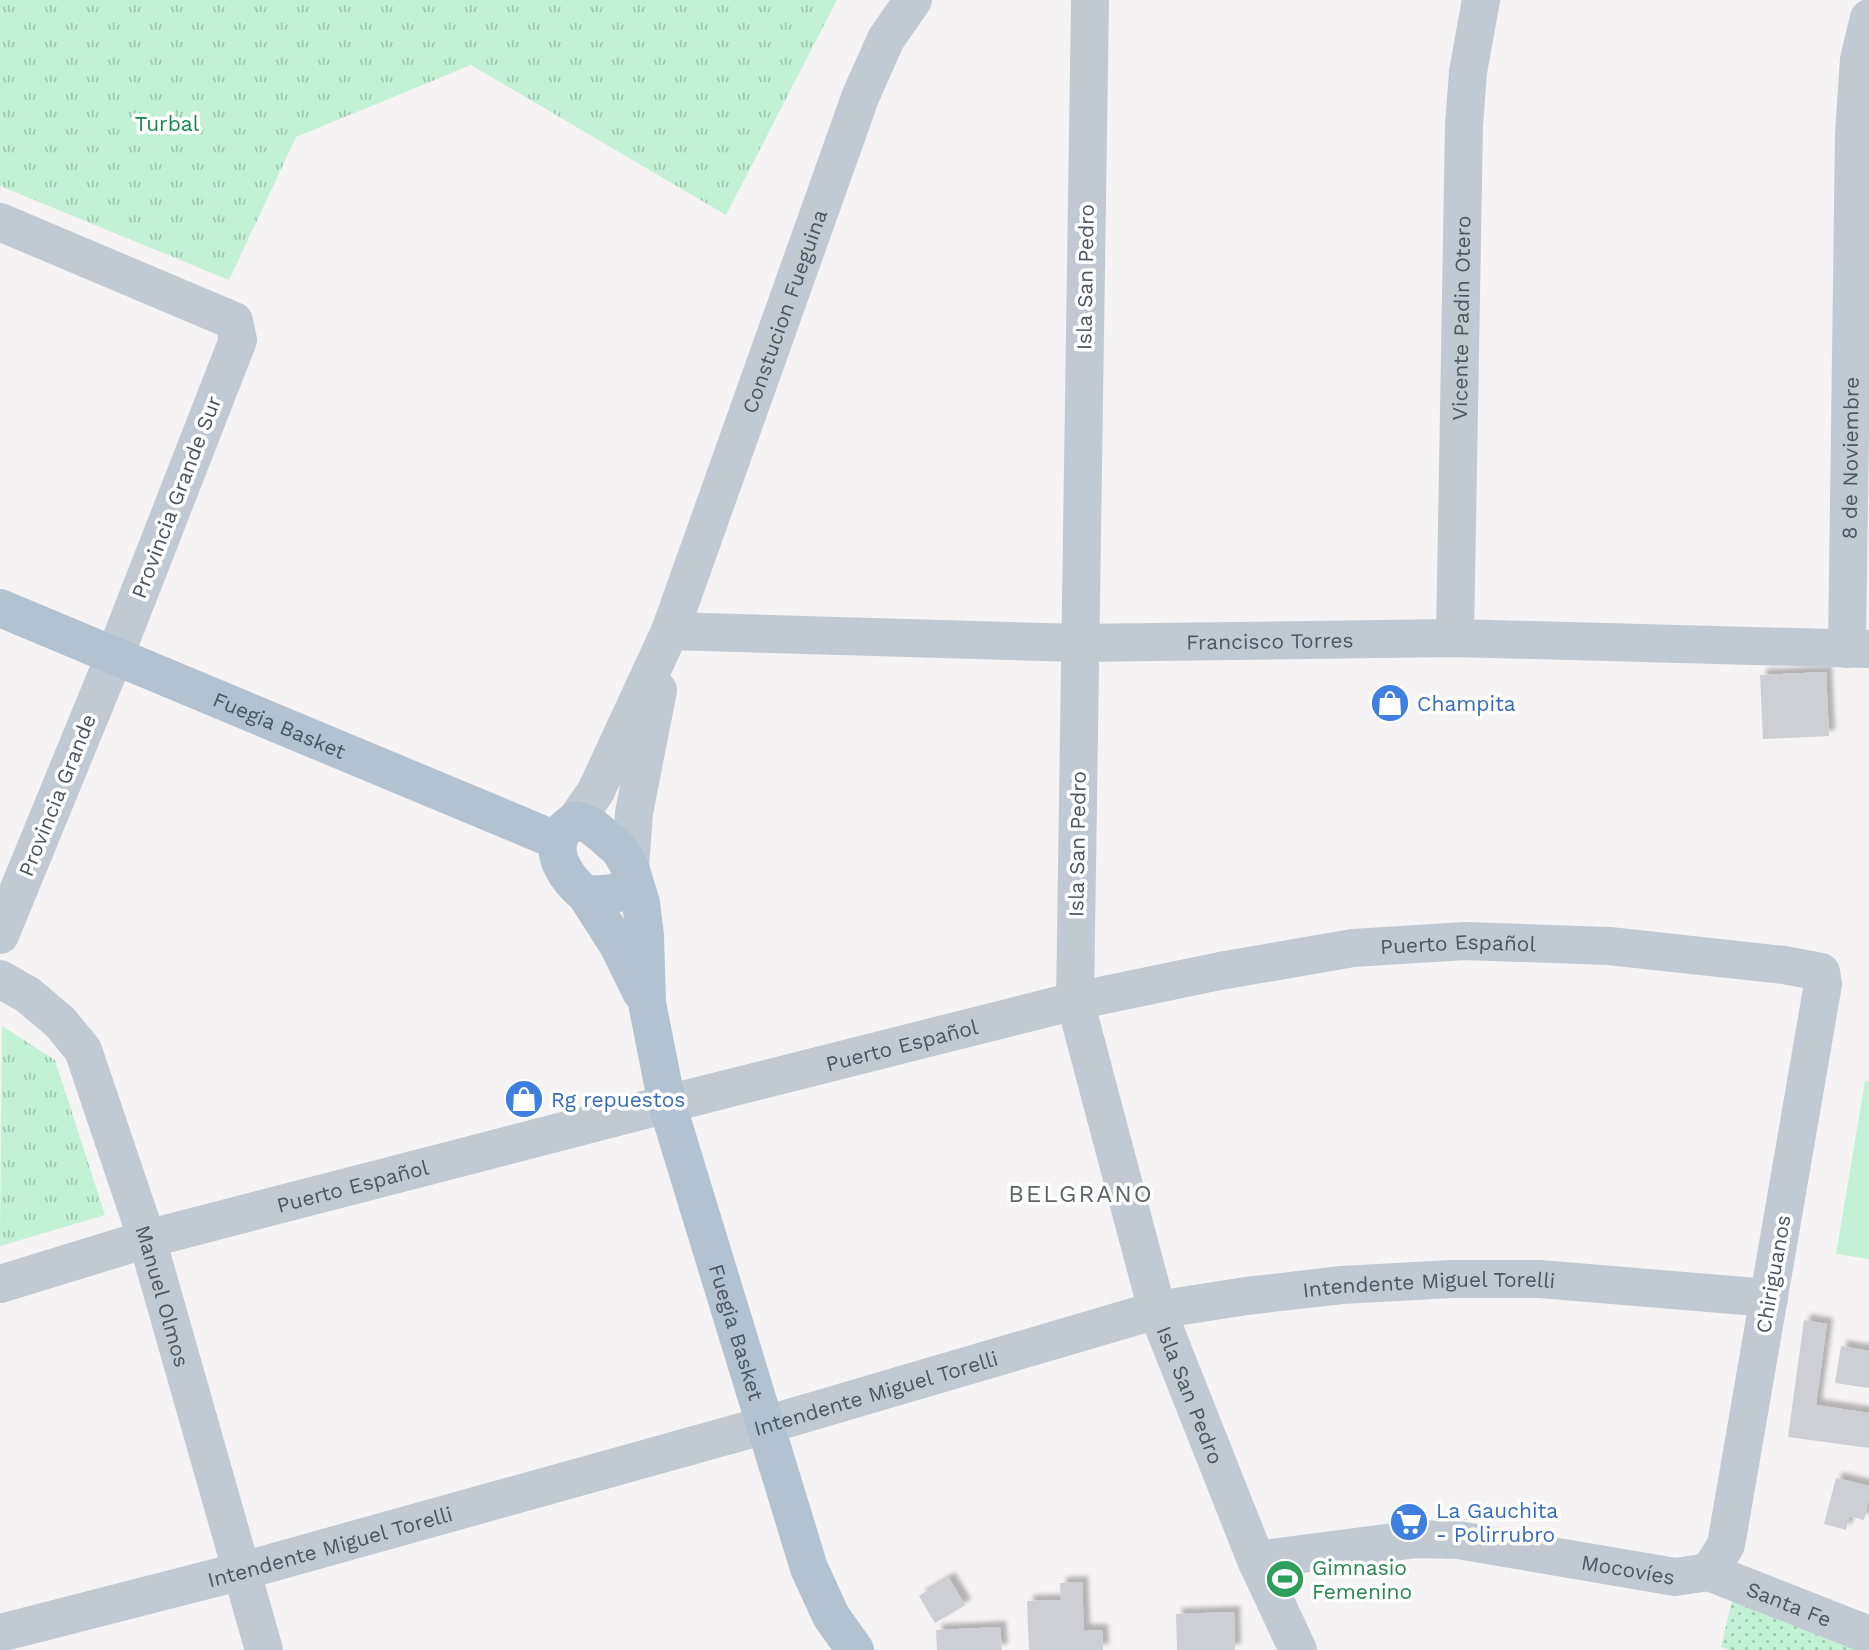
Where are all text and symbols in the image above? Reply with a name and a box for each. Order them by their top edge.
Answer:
park label: Turbal [135,111,200,136]
street label: Isla San Pedro [1071,204,1099,350]
street label: Constucion Fueguina [736,206,832,417]
street label: Vicente Padin Otero [1446,215,1475,421]
street label: 8 de Noviembre [1836,377,1863,539]
street label: Provincia Grande Sur [126,392,226,602]
street label: Francisco Torres [1186,627,1354,654]
shop icon: Champita [1369,682,1411,724]
street label: Fuegia Basket [210,686,350,764]
place label: Champita [1417,691,1516,716]
street label: Provincia Grande [13,710,101,880]
street label: Isla San Pedro [1063,771,1091,917]
street label: Puerto Español [1379,928,1537,959]
street label: Puerto Español [823,1013,981,1076]
shop icon: Rg repuestos [503,1078,545,1120]
place label: Rg repuestos [551,1087,685,1112]
street label: Puerto Español [274,1154,432,1217]
district label: BELGRANO [1008,1180,1154,1208]
street label: Chiriguanos [1750,1213,1796,1335]
street label: Manuel Olmos [131,1222,195,1370]
street label: Fuegia Basket [704,1261,769,1403]
street label: Intendente Miguel Torelli [1301,1266,1556,1302]
street label: Isla San Pedro [1152,1322,1229,1467]
street label: Intendente Miguel Torelli [751,1345,1001,1440]
place label: La Gauchita - Polirrubro [1436,1498,1558,1547]
street label: Intendente Miguel Torelli [205,1501,455,1592]
supermarket icon: La Gauchita - Polirrubro [1388,1501,1430,1543]
street label: Mocovíes [1579,1549,1677,1589]
place label: Gimnasio Femenino [1312,1555,1412,1604]
sports icon: Gimnasio Femenino [1264,1558,1306,1600]
street label: Santa Fe [1743,1576,1835,1632]

